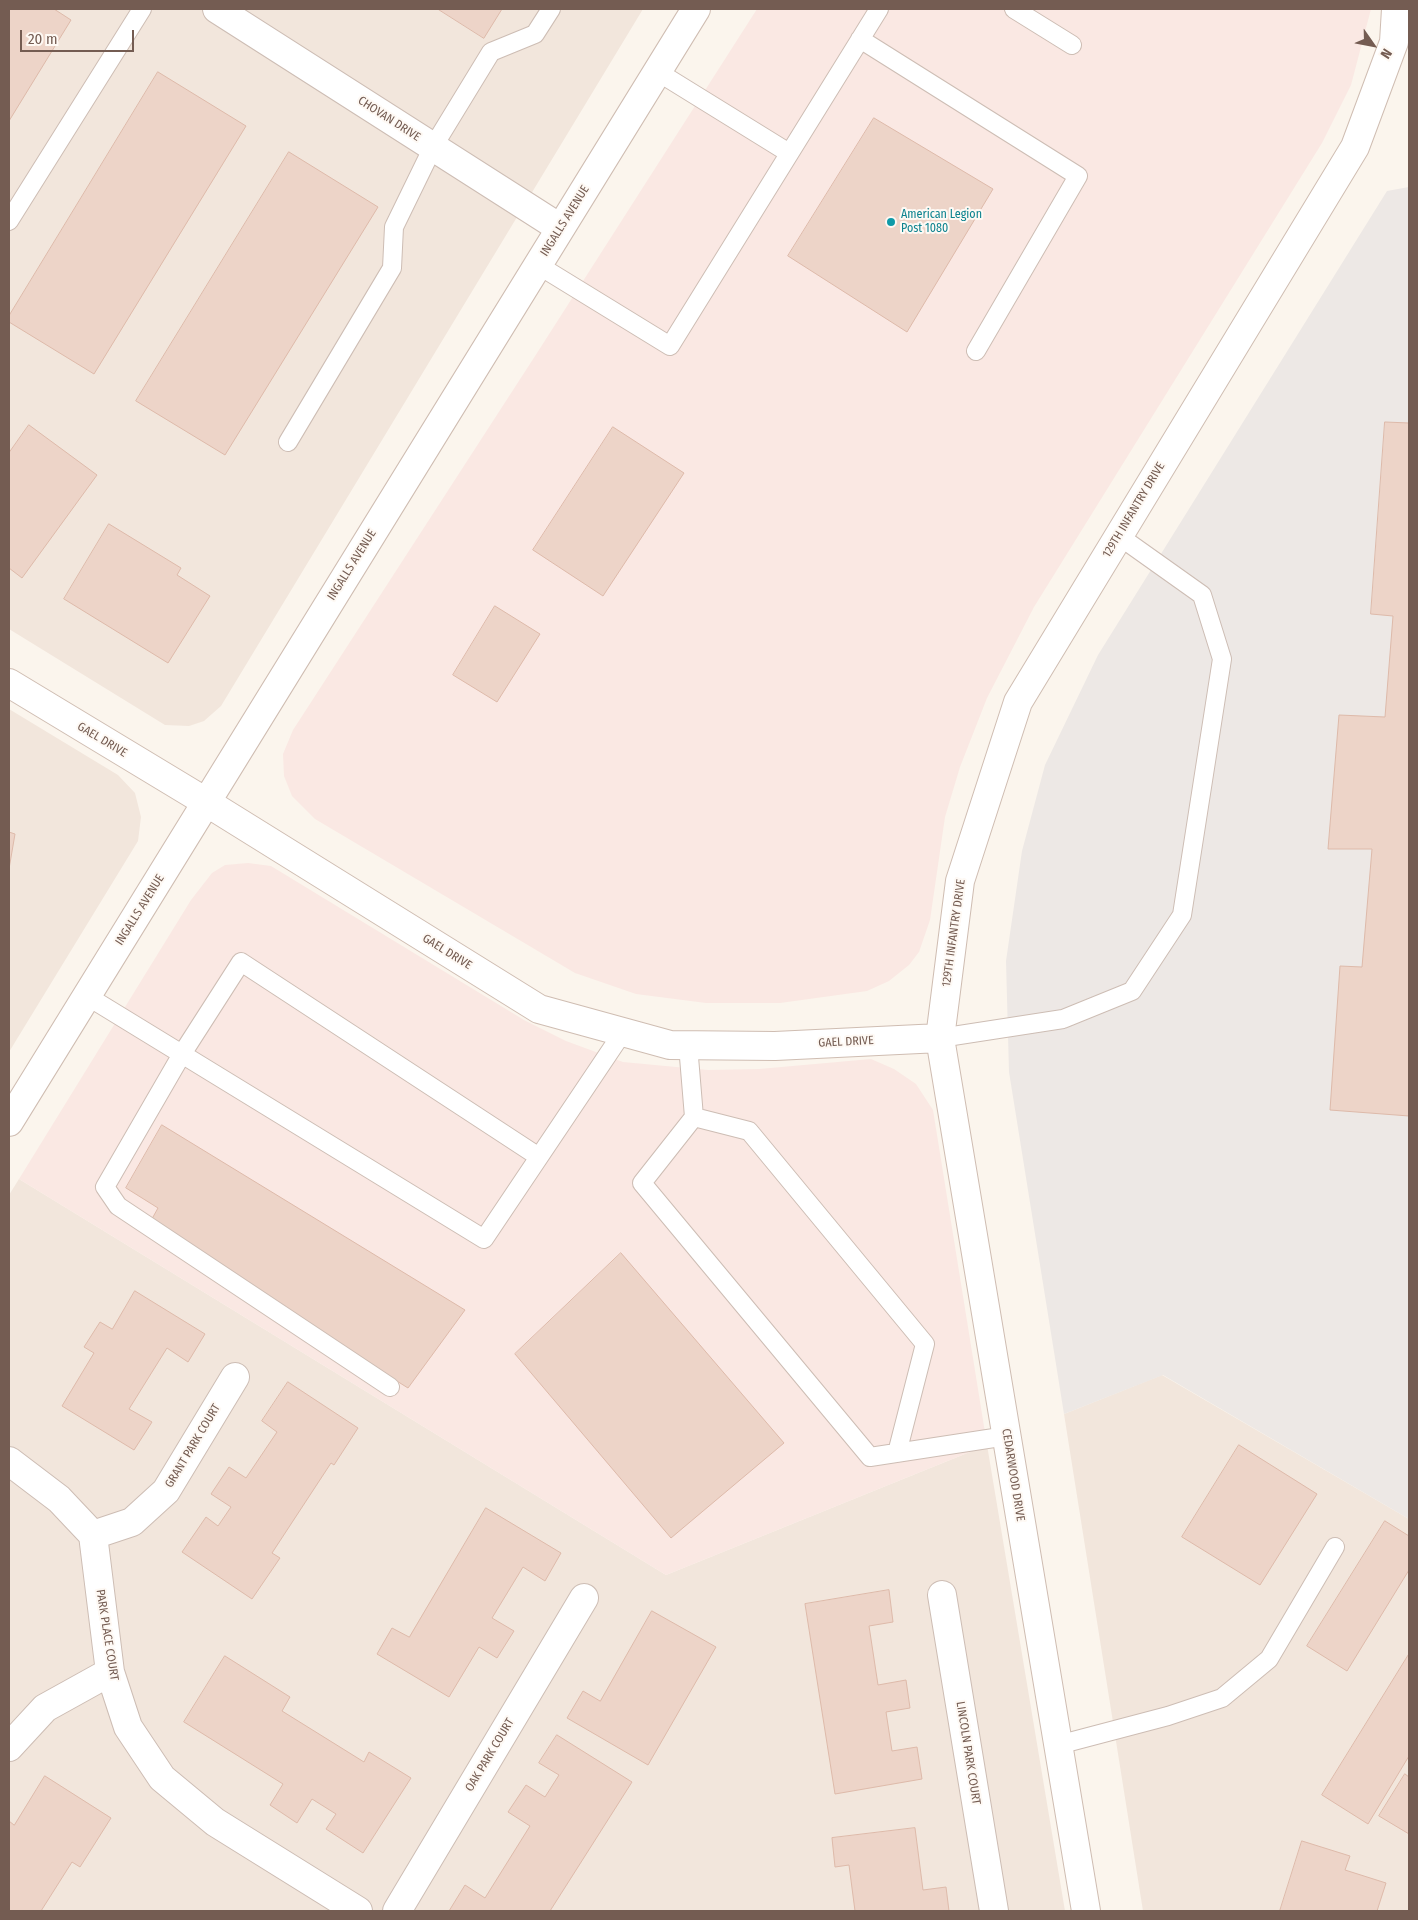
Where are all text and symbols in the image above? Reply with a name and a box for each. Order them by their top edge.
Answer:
scale bar [22,20,136,52]
north arrow [1348,20,1398,70]
text: 20 m [28,30,58,48]
text: N [1377,45,1395,62]
street label: CHOVAN DRIVE [355,93,423,145]
street label: INGALLS AVENUE [538,183,592,259]
place label: American Legion Post 1080 [901,208,982,236]
marker: American Legion Post 1080 [885,216,897,228]
street label: 129TH INFANTRY DRIVE [1100,460,1168,560]
street label: INGALLS AVENUE [325,527,379,603]
street label: GAEL DRIVE [75,720,129,760]
street label: INGALLS AVENUE [113,872,167,948]
street label: 129TH INFANTRY DRIVE [939,878,969,988]
street label: GAEL DRIVE [420,931,474,973]
street label: GAEL DRIVE [818,1033,874,1051]
street label: GRANT PARK COURT [162,1401,224,1491]
street label: CEDARWOOD DRIVE [999,1428,1027,1522]
street label: PARK PLACE COURT [93,1588,121,1682]
street label: LINCOLN PARK COURT [953,1700,983,1806]
street label: OAK PARK COURT [463,1716,517,1794]

